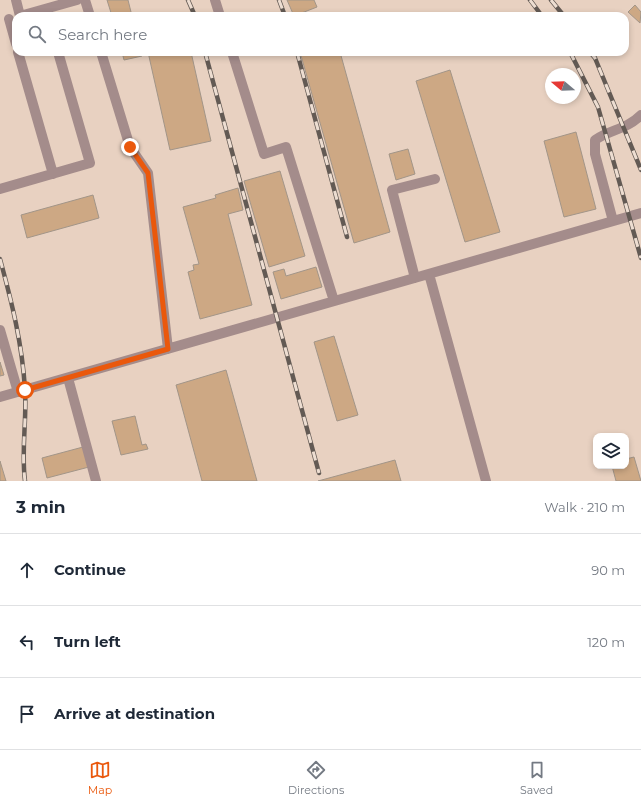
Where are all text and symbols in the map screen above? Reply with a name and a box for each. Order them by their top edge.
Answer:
search box [12,12,629,56]
icon: search [26,23,48,45]
text: Search here [58,25,147,44]
north arrow [545,68,581,104]
route end [121,138,139,156]
route start [16,381,34,399]
map controls [593,433,629,469]
button: layers [593,433,629,469]
text: 3 min [16,497,66,517]
text: Walk · 210 m [544,499,625,515]
icon: ahead [16,559,38,581]
text: Continue [54,560,126,579]
text: 90 m [591,562,625,578]
icon: left [16,631,38,653]
text: Turn left [54,632,121,651]
text: 120 m [587,634,625,650]
icon: arrive [16,703,38,725]
text: Arrive at destination [54,704,215,723]
tab: Map [88,759,112,797]
tab: Directions [288,759,344,797]
tab: Saved [520,759,553,797]

